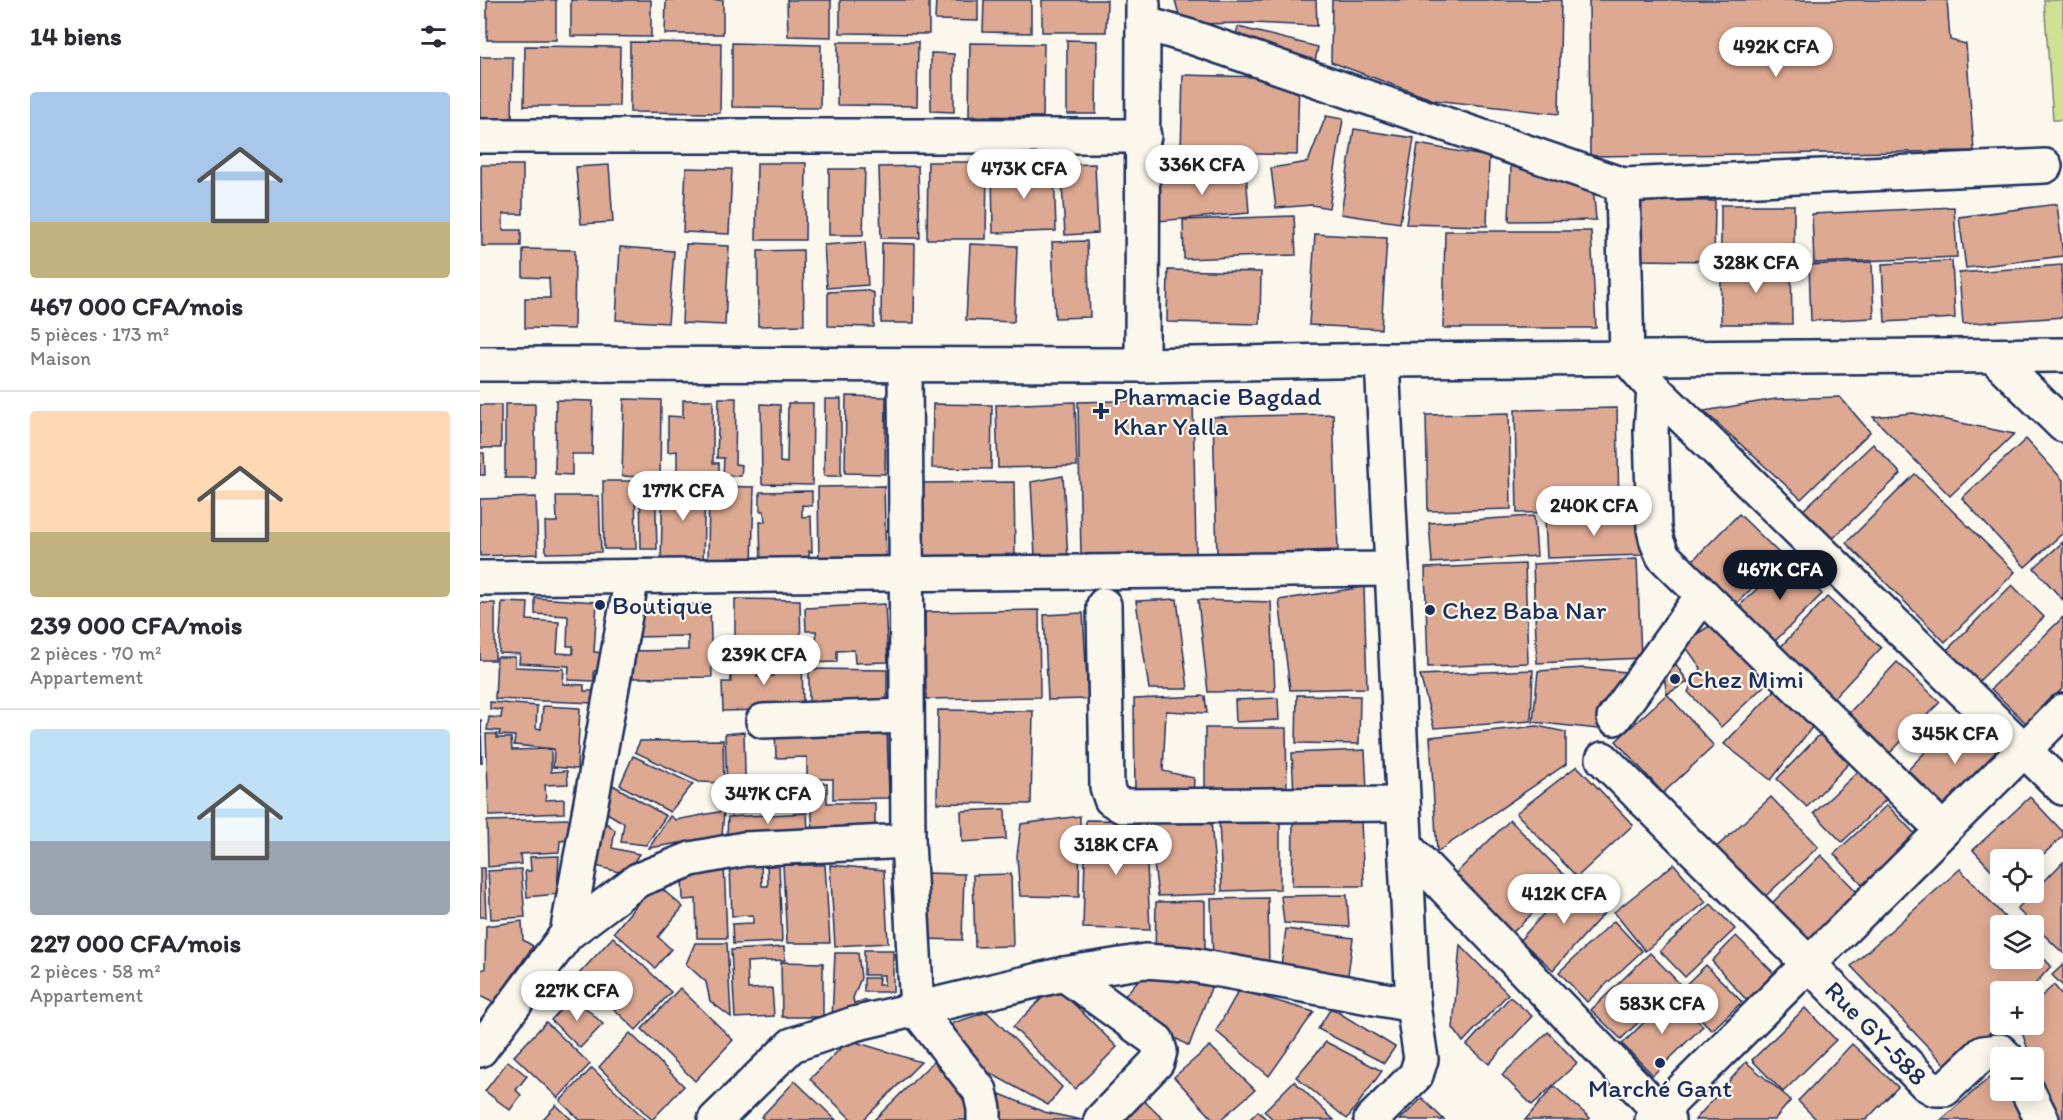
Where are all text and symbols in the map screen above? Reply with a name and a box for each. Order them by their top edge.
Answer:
text: 14 biens [30,20,122,52]
icon: filters [417,20,450,53]
pin: 492K CFA [1714,27,1838,78]
text: 492K CFA [1733,34,1819,58]
icon: home [186,131,294,239]
pin: 336K CFA [1140,145,1264,196]
pin: 473K CFA [962,149,1086,200]
text: 336K CFA [1159,152,1245,176]
text: 473K CFA [981,156,1067,180]
pin: 328K CFA [1694,243,1818,294]
text: 328K CFA [1713,250,1799,274]
text: 467 000 CFA/mois [30,290,243,322]
text: 5 pièces · 173 m² [30,322,169,346]
text: Maison [30,346,91,370]
place label: Pharmacie Bagdad Khar Yalla [1113,380,1322,442]
marker: Pharmacie Bagdad Khar Yalla [1094,404,1108,418]
icon: home [186,450,294,558]
pin: 177K CFA [621,471,745,522]
text: 177K CFA [642,478,724,502]
pin: 240K CFA [1532,486,1656,537]
text: 240K CFA [1550,493,1638,517]
pin: 467K CFA [1718,550,1842,601]
text: 467K CFA [1737,557,1823,581]
place label: Boutique [612,589,713,621]
place label: Chez Baba Nar [1442,594,1607,626]
marker: Boutique [593,598,607,612]
marker: Chez Baba Nar [1423,603,1437,617]
text: 239 000 CFA/mois [30,609,242,641]
pin: 239K CFA [702,635,826,686]
text: 2 pièces · 70 m² [30,641,161,665]
text: 239K CFA [722,642,806,666]
place label: Chez Mimi [1687,663,1804,695]
text: Appartement [30,665,143,689]
marker: Chez Mimi [1668,672,1682,686]
pin: 345K CFA [1893,714,2017,765]
text: 345K CFA [1912,721,1998,745]
icon: home [186,768,294,876]
pin: 347K CFA [706,774,830,825]
text: 347K CFA [725,781,811,805]
pin: 318K CFA [1054,825,1178,876]
text: 318K CFA [1074,832,1158,856]
map controls [1990,849,2044,1101]
button: locate [1990,849,2044,903]
pin: 412K CFA [1502,874,1626,925]
text: 412K CFA [1522,881,1606,905]
button: layers [1990,915,2044,969]
text: 227 000 CFA/mois [30,927,241,959]
text: 2 pièces · 58 m² [30,959,161,983]
pin: 227K CFA [515,971,639,1022]
street label: Rue GY-588 [1818,974,1934,1092]
text: 227K CFA [535,978,619,1002]
button: + [1990,981,2044,1035]
text: Appartement [30,983,143,1007]
pin: 583K CFA [1600,984,1724,1035]
text: 583K CFA [1619,991,1705,1015]
button: − [1990,1047,2044,1101]
marker: Marché Gant [1653,1056,1667,1070]
place label: Marché Gant [1588,1072,1732,1104]

